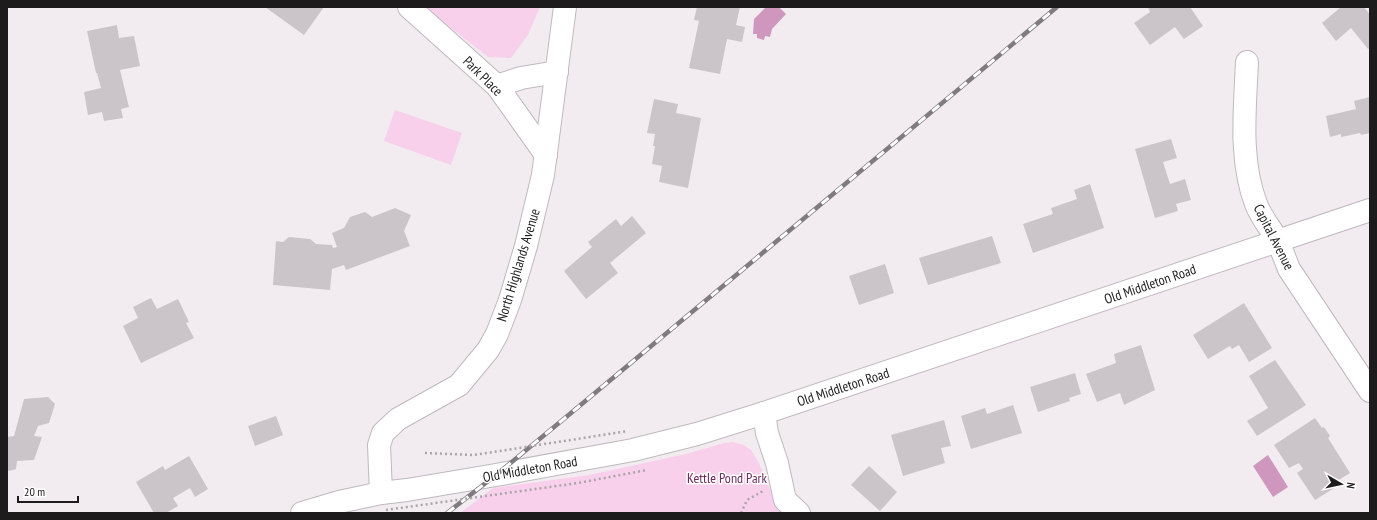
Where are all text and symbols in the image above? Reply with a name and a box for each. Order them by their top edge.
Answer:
street label: Park Place [459,52,507,100]
street label: Capital Avenue [1250,201,1298,273]
street label: North Highlands Avenue [492,206,544,324]
street label: Old Middleton Road [1102,260,1198,308]
street label: Old Middleton Road [795,364,891,410]
street label: Old Middleton Road [481,452,579,486]
north arrow [1321,464,1361,504]
park label: Kettle Pond Park [687,469,767,487]
scale bar [18,478,78,504]
text: N [1343,482,1358,490]
text: 20 m [24,484,45,499]

